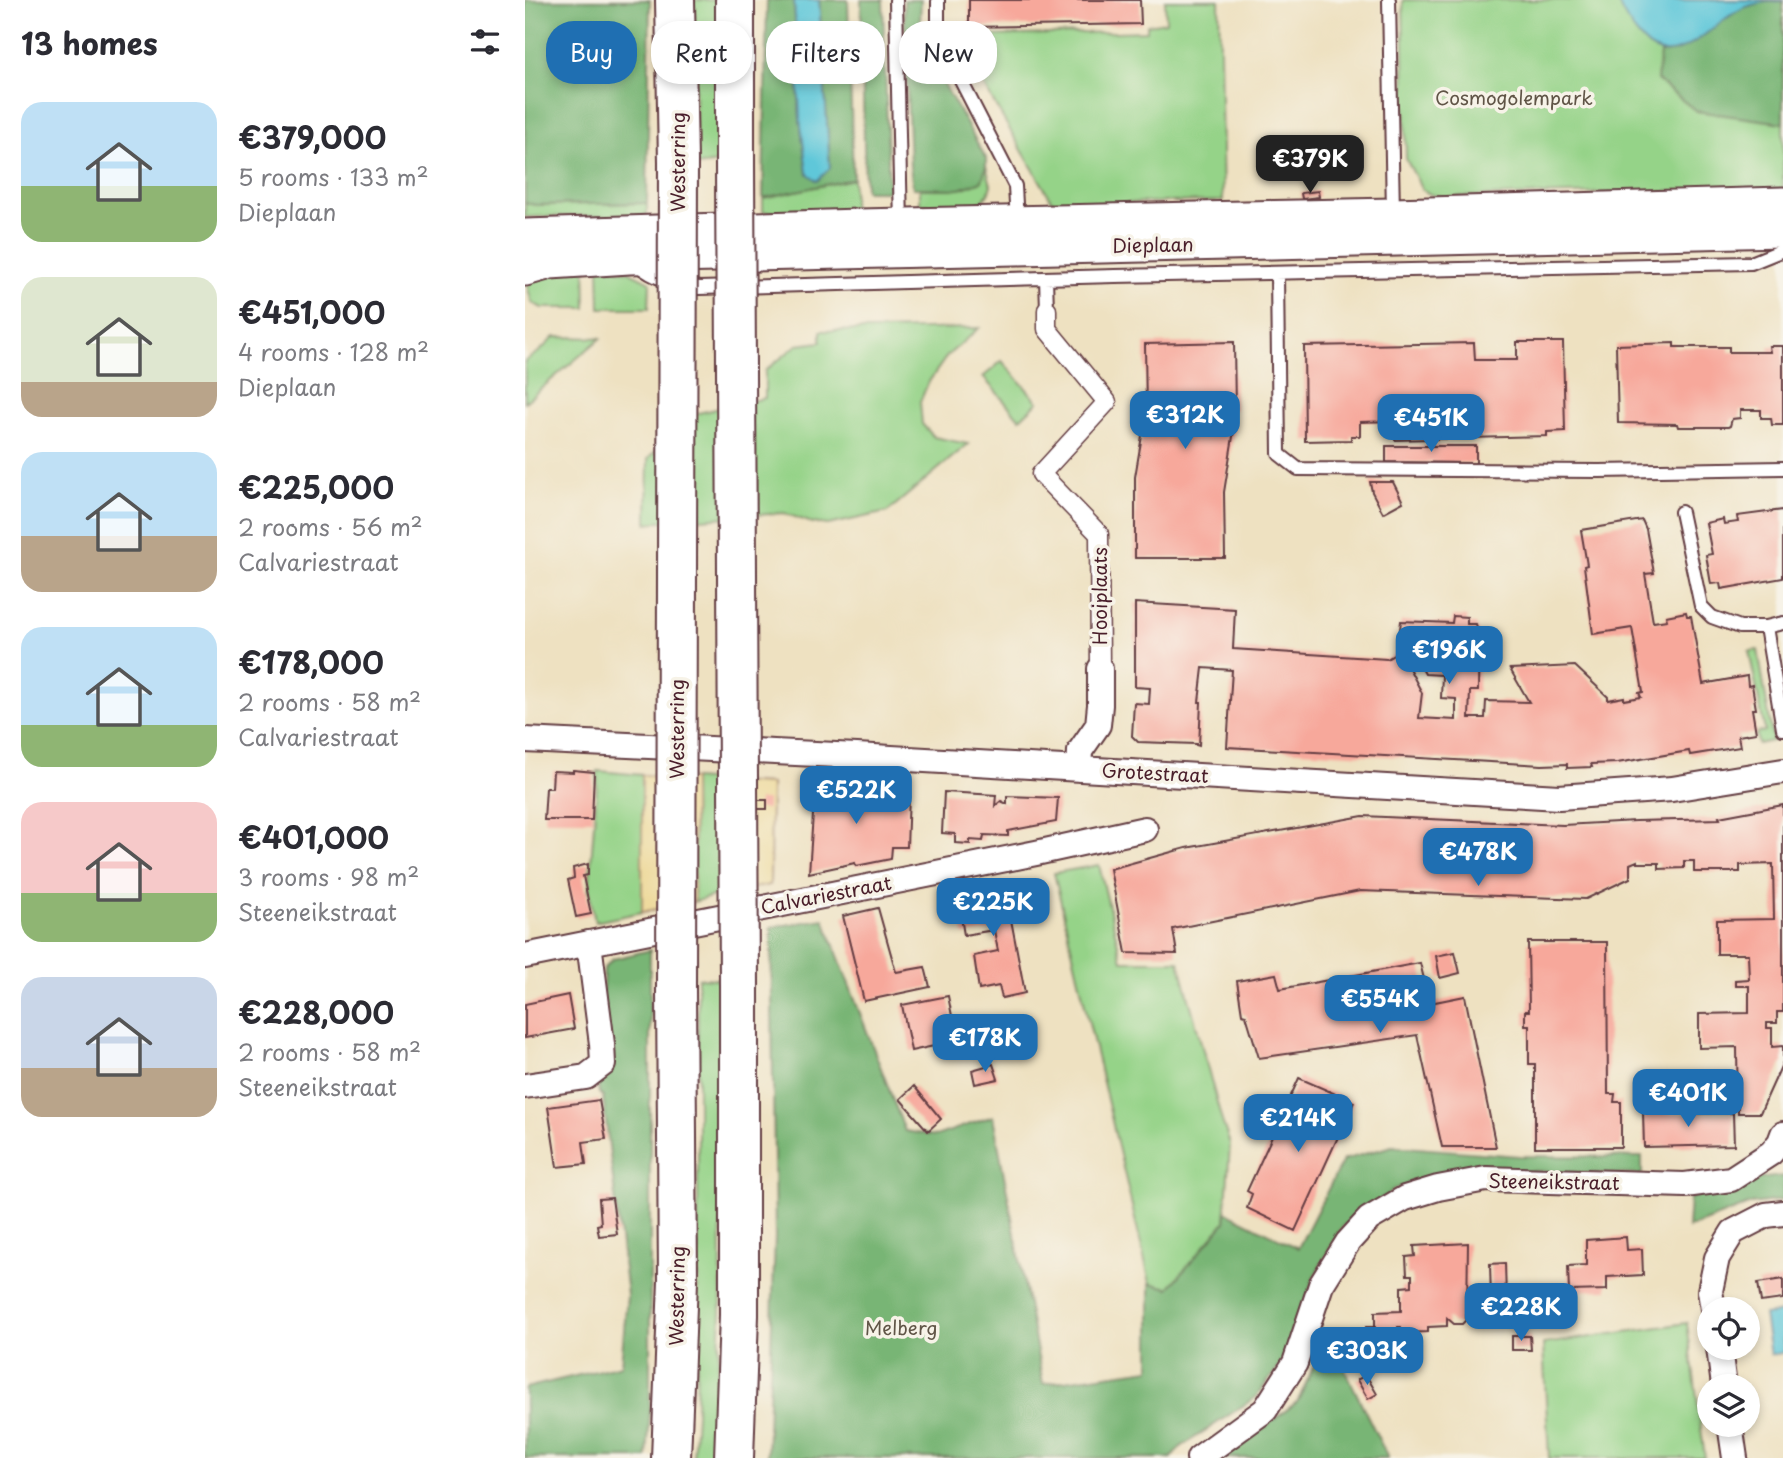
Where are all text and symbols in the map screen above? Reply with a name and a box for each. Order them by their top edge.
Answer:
text: 13 homes [21,20,158,65]
chip: Buy [546,21,637,84]
chip: Rent [651,21,752,84]
chip: Filters [766,21,885,84]
chip: New [899,21,997,84]
icon: filters [466,23,504,61]
park label: Cosmogolempark [1435,83,1593,111]
street label: Westerring [663,112,691,212]
text: €379,000 [238,114,386,159]
icon: home [77,130,161,214]
pin: €379K [1261,136,1359,195]
text: €379K [1272,140,1348,175]
text: 5 rooms · 133 m² [238,159,429,194]
text: Dieplaan [238,194,336,229]
street label: Dieplaan [1112,229,1194,259]
text: €451,000 [238,289,385,334]
icon: home [77,305,161,389]
text: 4 rooms · 128 m² [238,334,429,369]
text: Dieplaan [238,369,336,404]
pin: €312K [1136,392,1234,451]
pin: €451K [1382,394,1480,454]
text: €312K [1146,396,1224,431]
text: €451K [1394,399,1468,434]
text: €225,000 [238,464,394,509]
icon: home [77,480,161,564]
text: 2 rooms · 56 m² [238,509,423,544]
text: Calvariestraat [238,544,399,579]
street label: Hooiplaats [1085,547,1113,645]
pin: €196K [1400,626,1498,686]
text: €196K [1412,631,1486,666]
text: €178,000 [238,639,384,684]
icon: home [77,655,161,739]
street label: Westerring [662,679,690,779]
text: 2 rooms · 58 m² [238,684,421,719]
text: Calvariestraat [238,719,399,754]
street label: Grotestraat [1101,755,1210,789]
pin: €522K [807,766,905,826]
text: €522K [816,771,896,806]
text: €401,000 [238,814,389,859]
pin: €478K [1429,828,1527,888]
icon: home [77,830,161,914]
text: €478K [1439,833,1517,868]
text: 3 rooms · 98 m² [238,859,419,894]
street label: Calvariestraat [758,868,894,920]
pin: €225K [944,878,1042,938]
text: €225K [953,883,1033,918]
text: Steeneikstraat [238,894,397,929]
pin: €554K [1331,976,1429,1035]
text: €554K [1340,980,1420,1015]
text: €228,000 [238,989,394,1034]
icon: home [77,1005,161,1089]
pin: €178K [936,1014,1034,1074]
text: €178K [949,1019,1021,1054]
text: 2 rooms · 58 m² [238,1034,421,1069]
text: Steeneikstraat [238,1069,397,1104]
pin: €401K [1639,1070,1737,1129]
text: €401K [1649,1074,1727,1109]
pin: €214K [1249,1094,1347,1154]
text: €214K [1260,1099,1336,1134]
street label: Steeneikstraat [1488,1166,1620,1196]
street label: Westerring [661,1246,691,1346]
pin: €228K [1472,1284,1570,1343]
text: €228K [1481,1288,1561,1323]
map controls [1697,1297,1760,1437]
button: locate [1697,1297,1760,1360]
park label: Melberg [865,1313,937,1341]
pin: €303K [1318,1328,1416,1387]
text: €303K [1326,1332,1408,1367]
button: layers [1697,1374,1760,1437]

